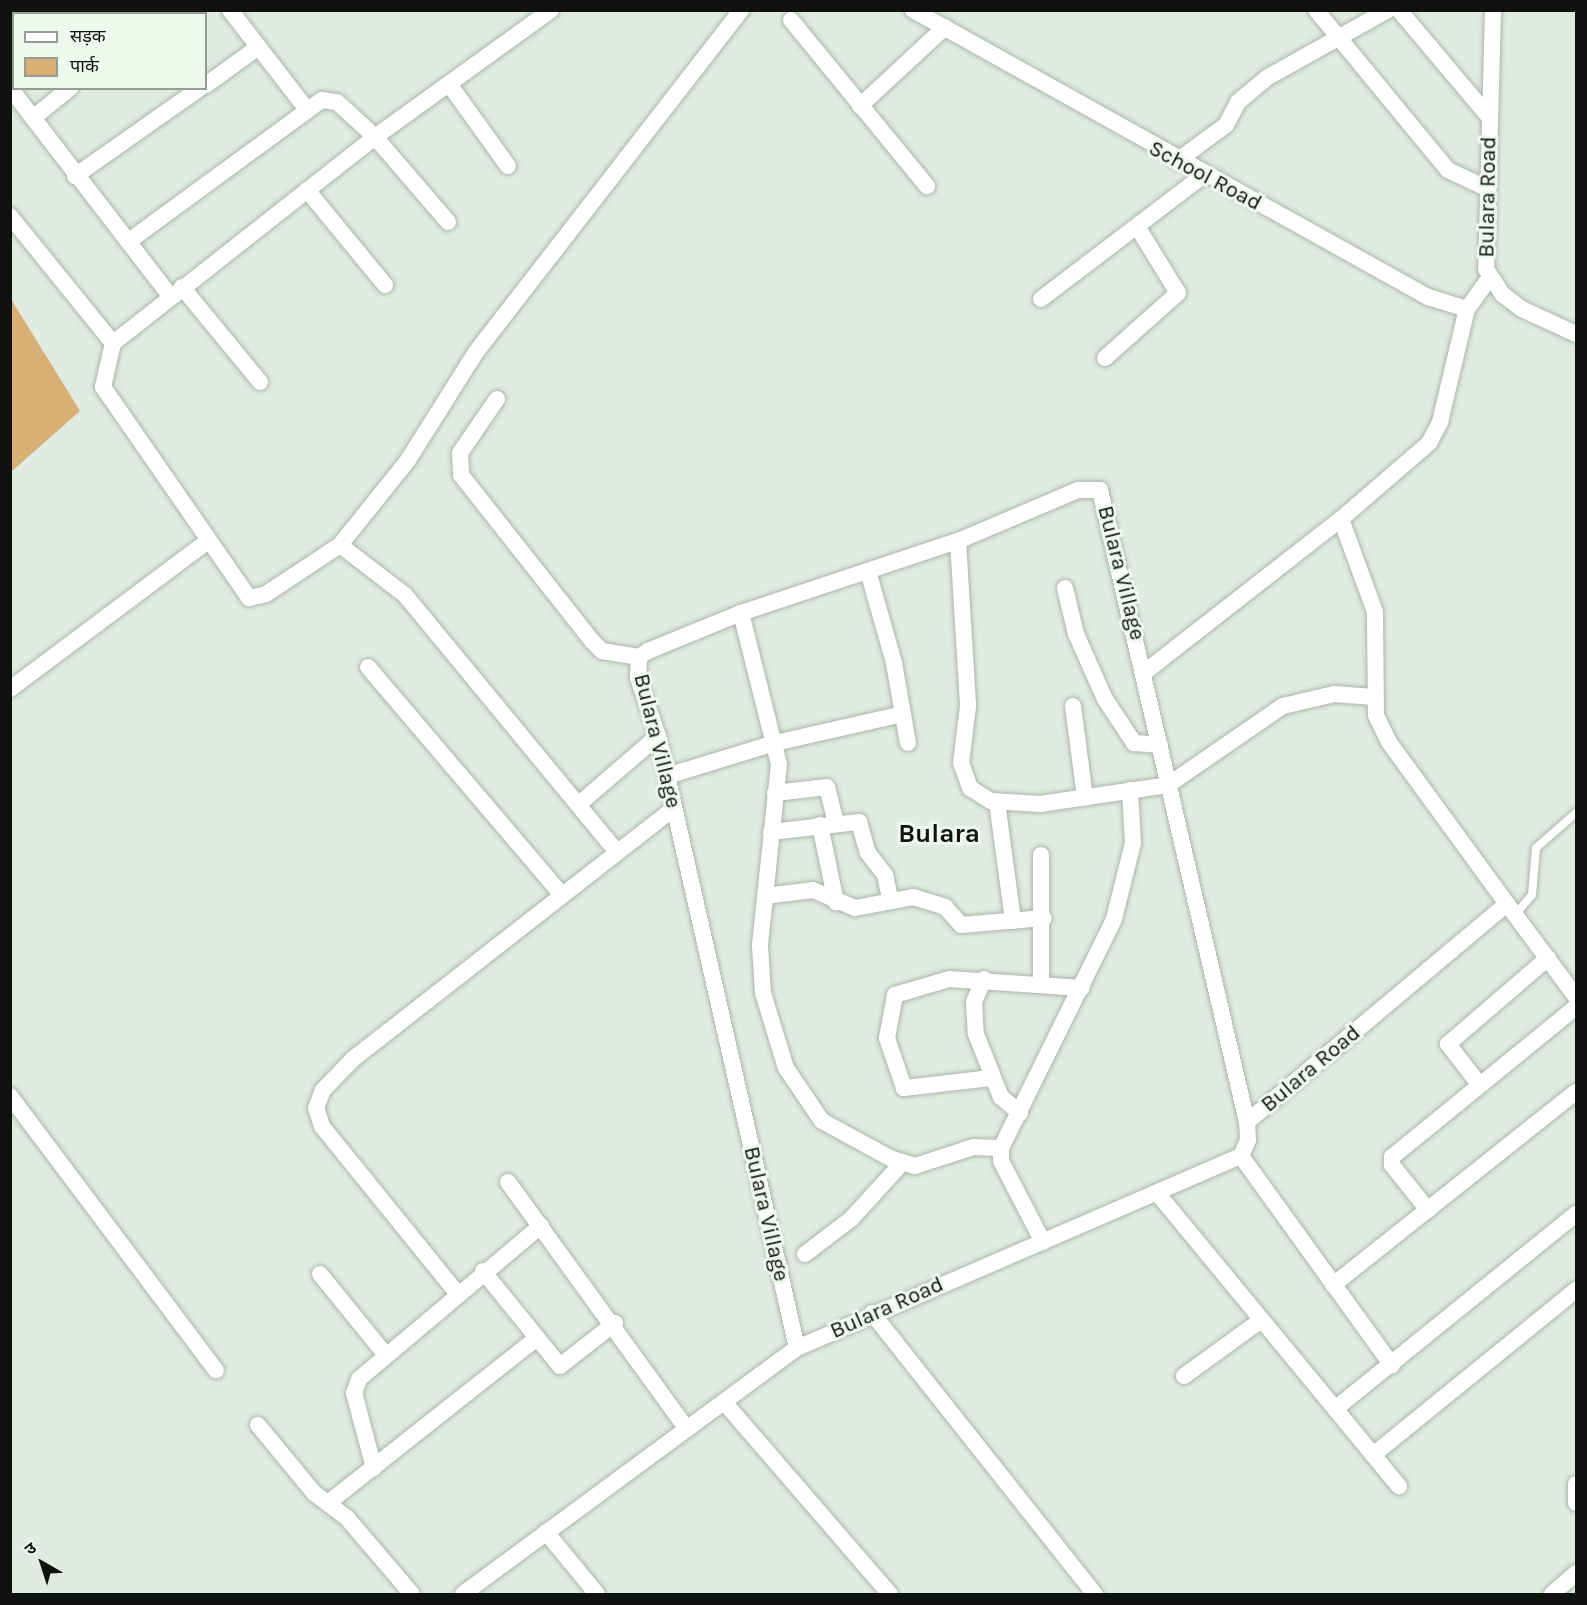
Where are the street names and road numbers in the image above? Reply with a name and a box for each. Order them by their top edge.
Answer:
street label: School Road [1144,135,1266,217]
street label: Bulara Road [1474,136,1502,258]
street label: Bulara Village [1092,503,1150,643]
street label: Bulara Village [628,671,686,811]
street label: Bulara Road [1256,1020,1366,1118]
street label: Bulara Village [738,1144,794,1284]
street label: Bulara Road [826,1271,948,1345]

